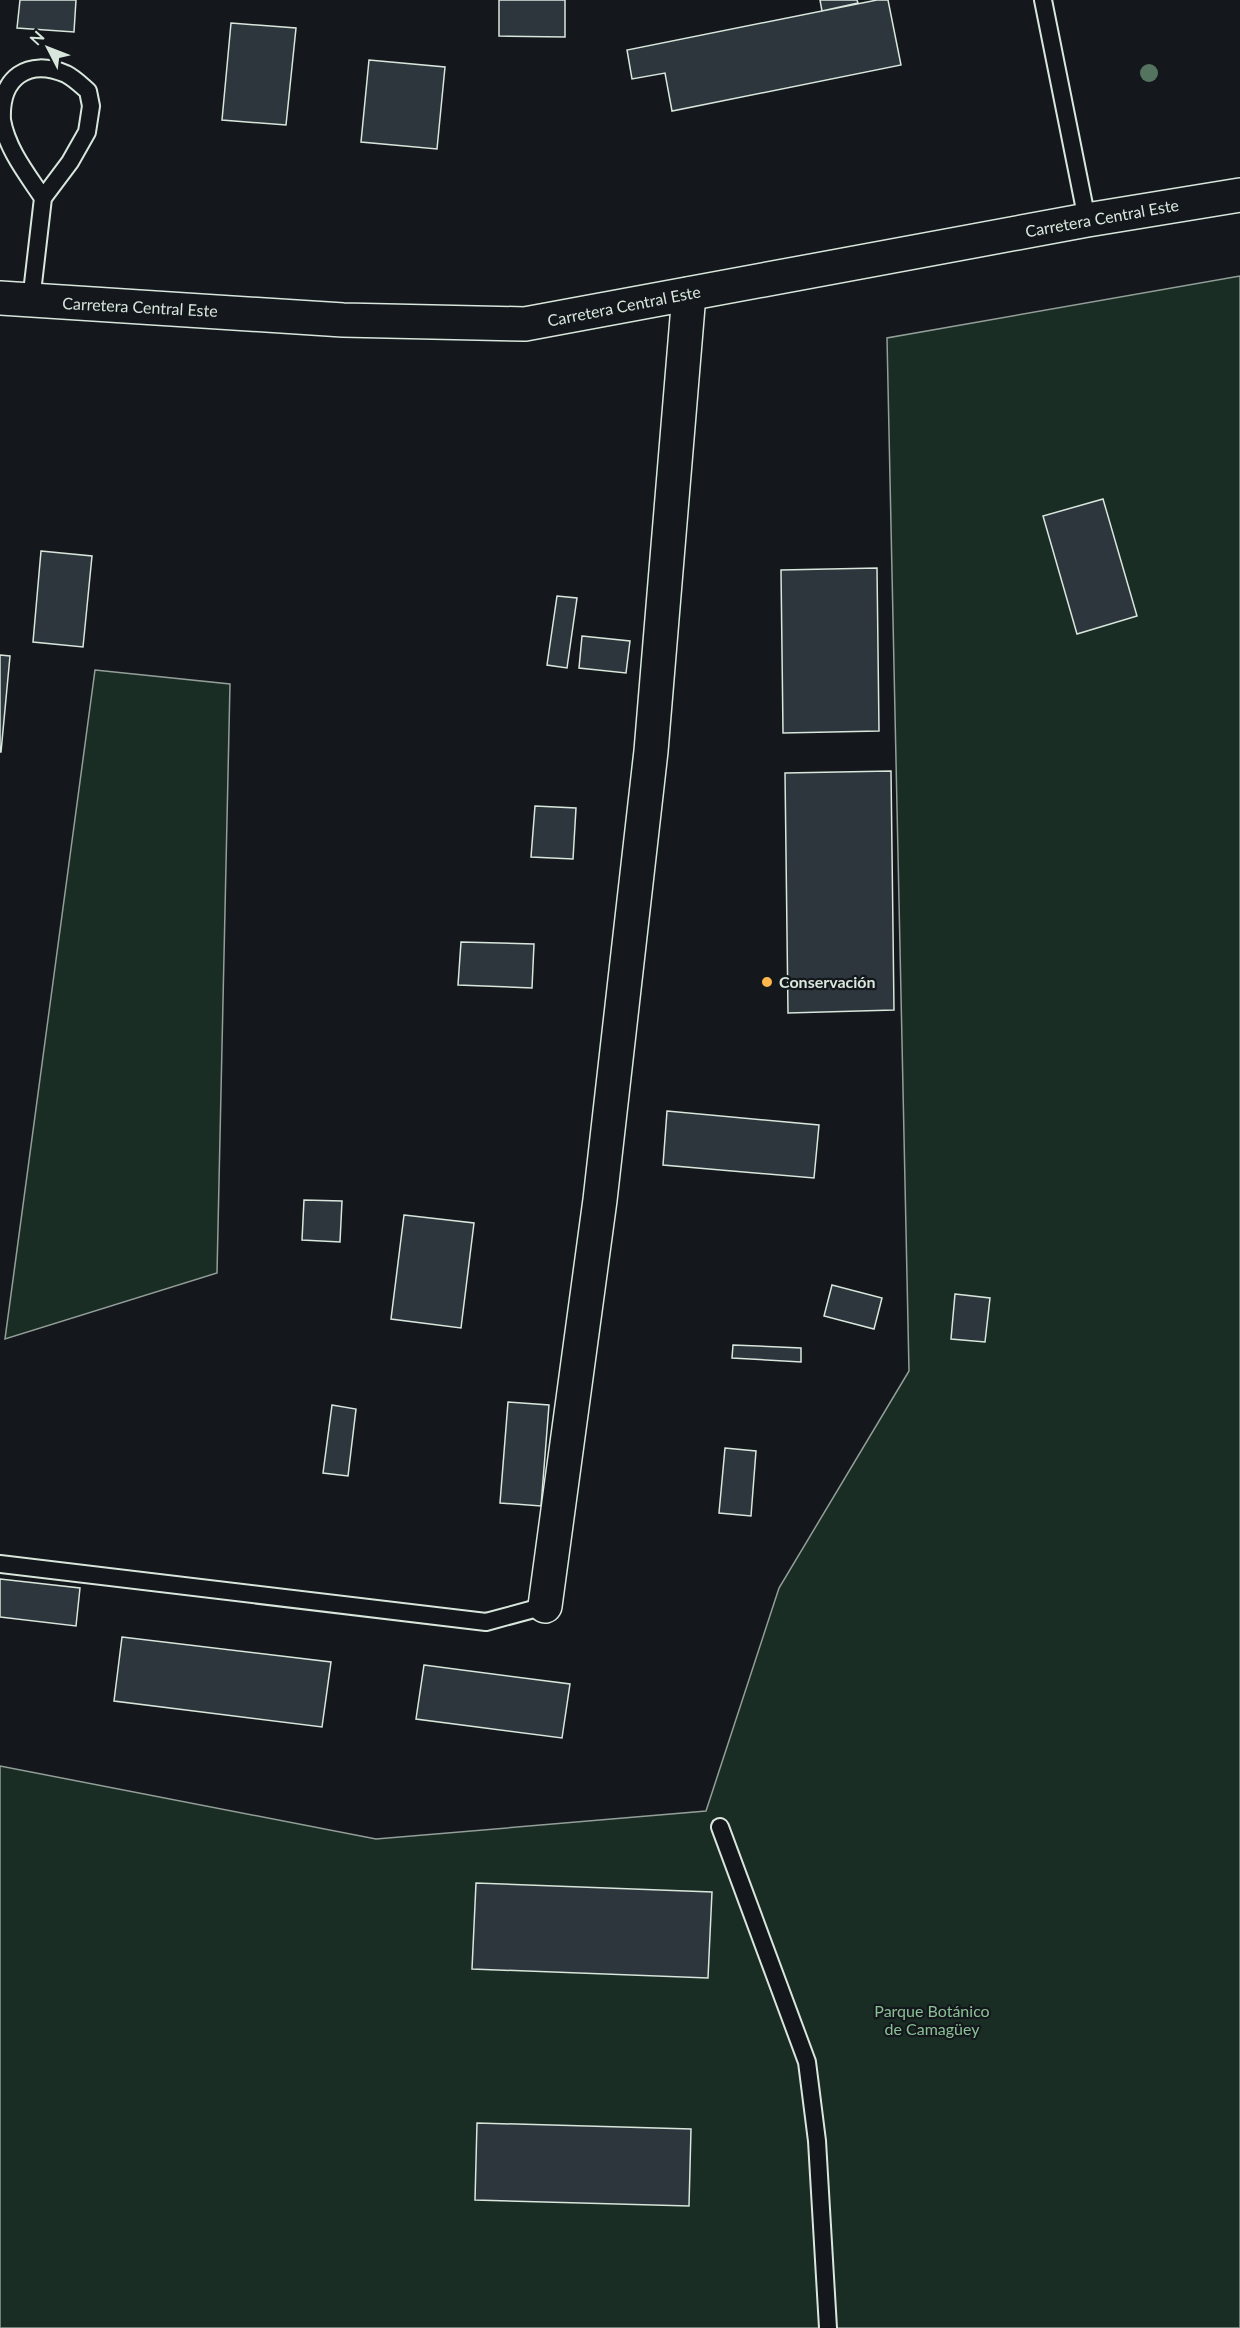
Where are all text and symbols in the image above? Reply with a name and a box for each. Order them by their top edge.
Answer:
north arrow [18,18,78,78]
text: N [25,27,48,49]
street label: Carretera Central Este [1024,195,1180,240]
street label: Carretera Central Este [546,281,702,330]
street label: Carretera Central Este [62,293,218,320]
place label: Conservación [779,972,876,991]
marker: Conservación [760,975,774,989]
park label: Parque Botánico de Camagüey [874,2001,990,2038]

